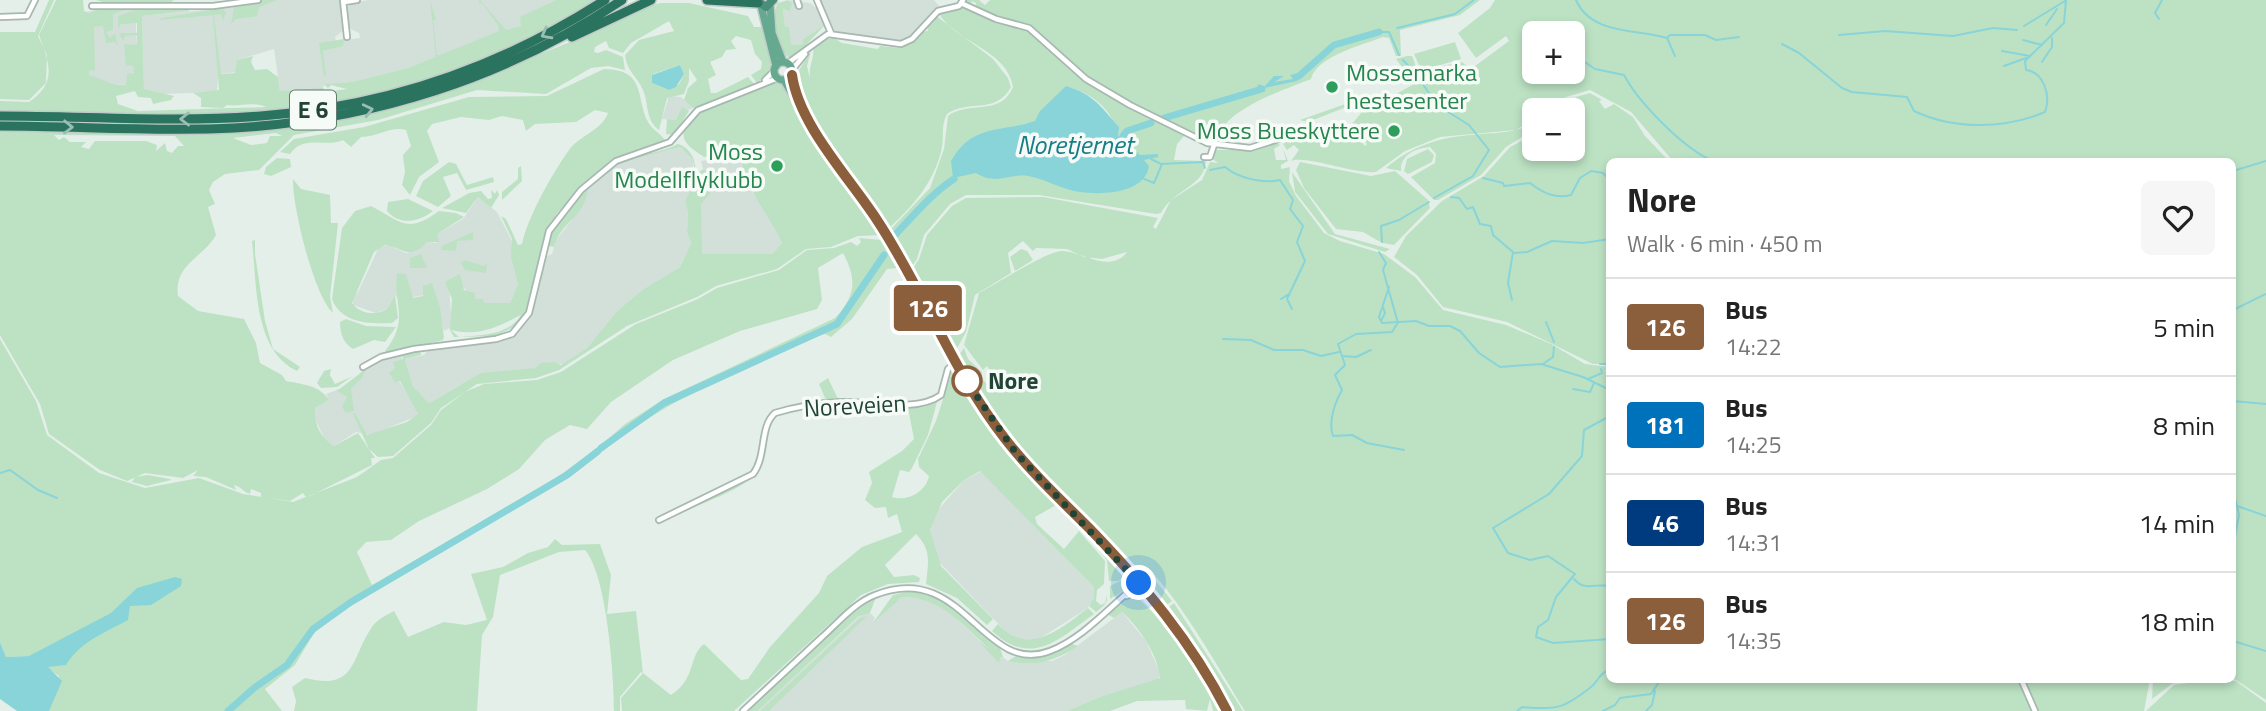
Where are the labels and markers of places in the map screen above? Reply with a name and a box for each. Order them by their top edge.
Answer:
place label: Mossemarka hestesenter [1346,54,1477,118]
marker: Mossemarka hestesenter [1324,79,1340,95]
place label: Moss Bueskyttere [1197,112,1380,148]
marker: Moss Bueskyttere [1386,123,1402,139]
place label: Moss Modellflyklubb [614,133,763,197]
marker: Moss Modellflyklubb [769,158,785,174]
place label: Nore [988,362,1038,398]
marker: Nore [952,366,982,396]

